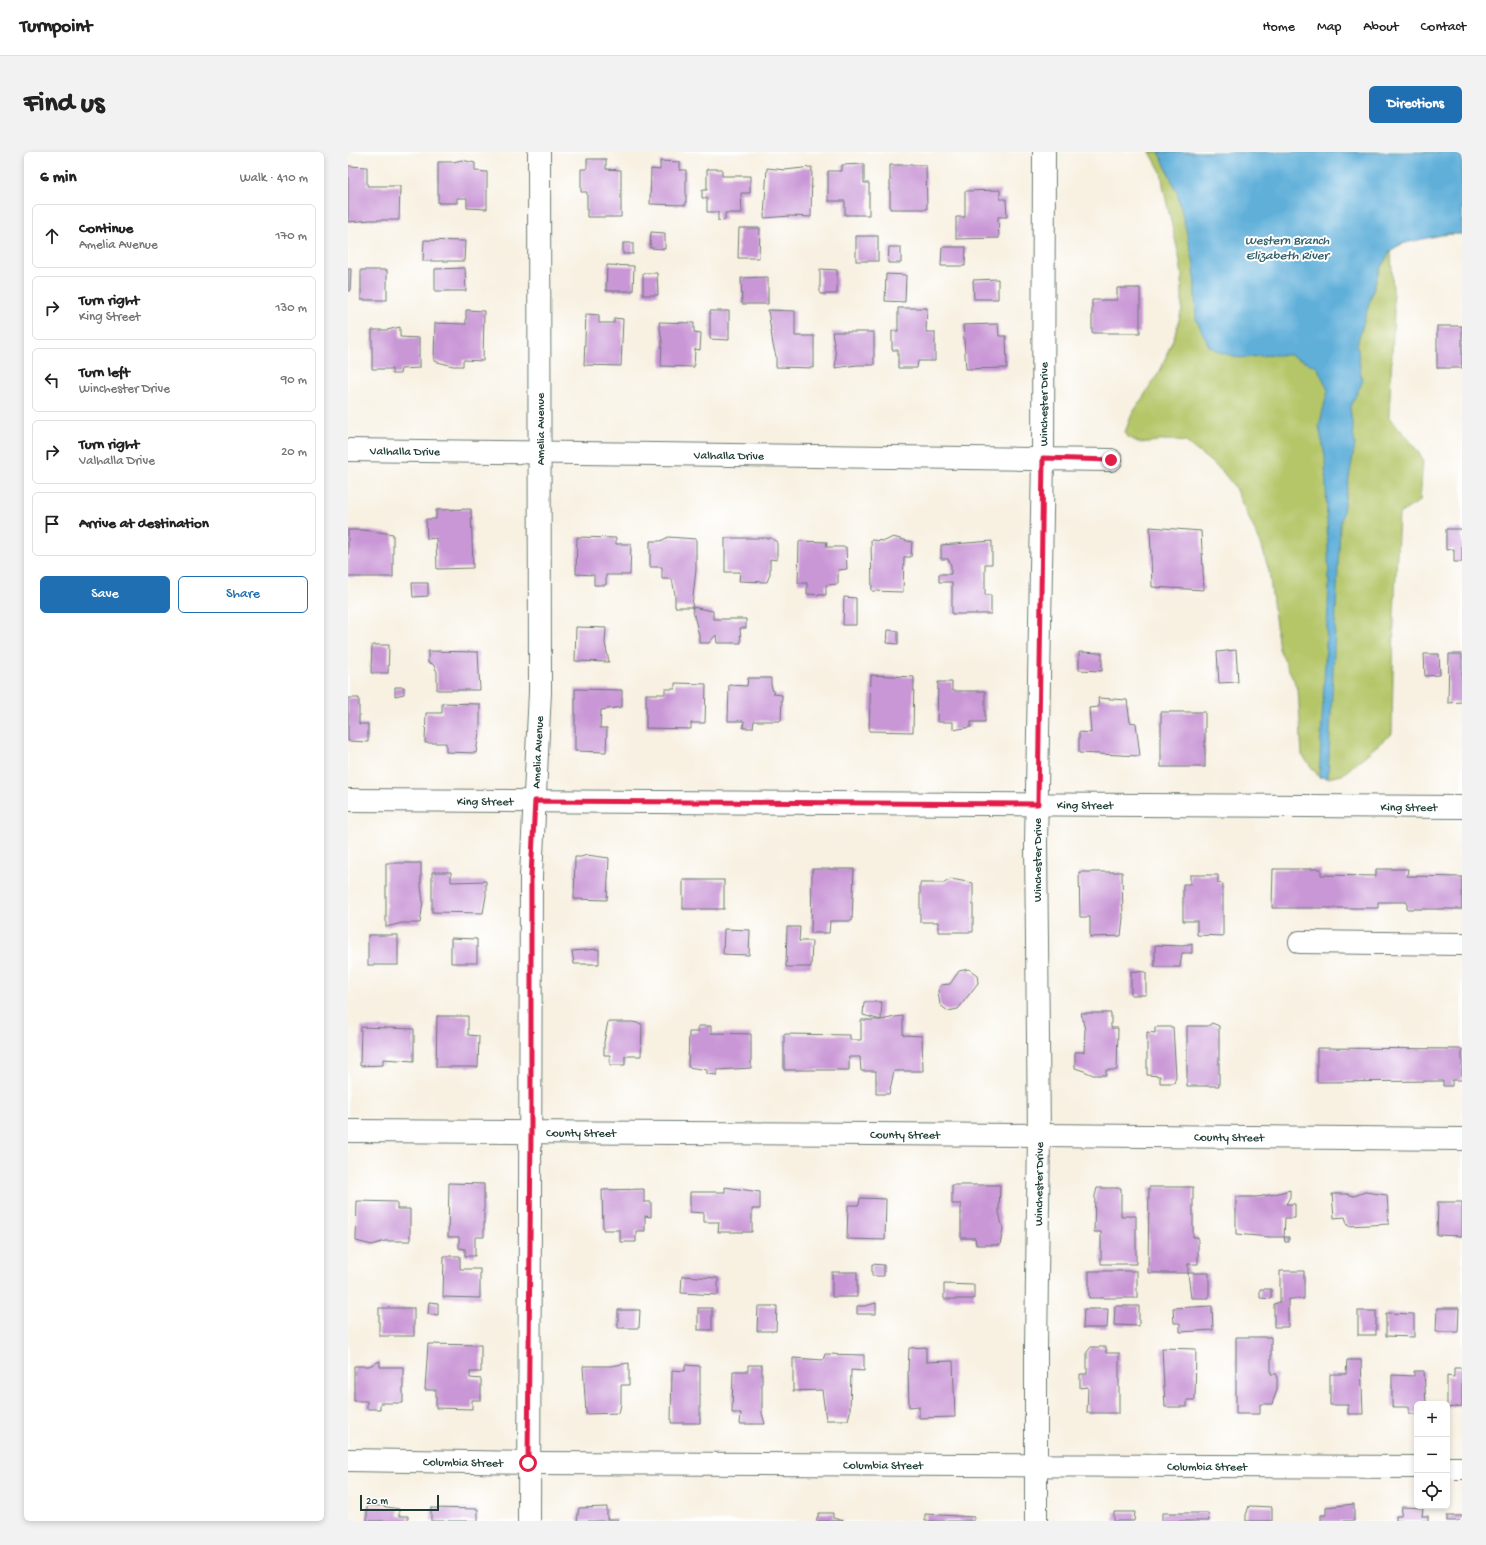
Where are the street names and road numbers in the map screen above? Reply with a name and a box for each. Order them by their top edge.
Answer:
street label: Winchester Drive [1038,361,1052,446]
street label: Amelia Avenue [535,392,549,465]
street label: Valhalla Drive [369,445,441,460]
street label: Valhalla Drive [693,450,765,464]
street label: Amelia Avenue [530,715,548,789]
street label: King Street [457,796,514,810]
street label: King Street [1057,799,1114,814]
street label: King Street [1381,801,1438,816]
street label: Winchester Drive [1032,817,1046,902]
street label: County Street [546,1127,617,1142]
street label: County Street [870,1129,941,1143]
street label: County Street [1194,1131,1265,1146]
street label: Winchester Drive [1033,1141,1048,1226]
street label: Columbia Street [423,1456,504,1472]
street label: Columbia Street [843,1459,924,1474]
street label: Columbia Street [1167,1461,1248,1475]

